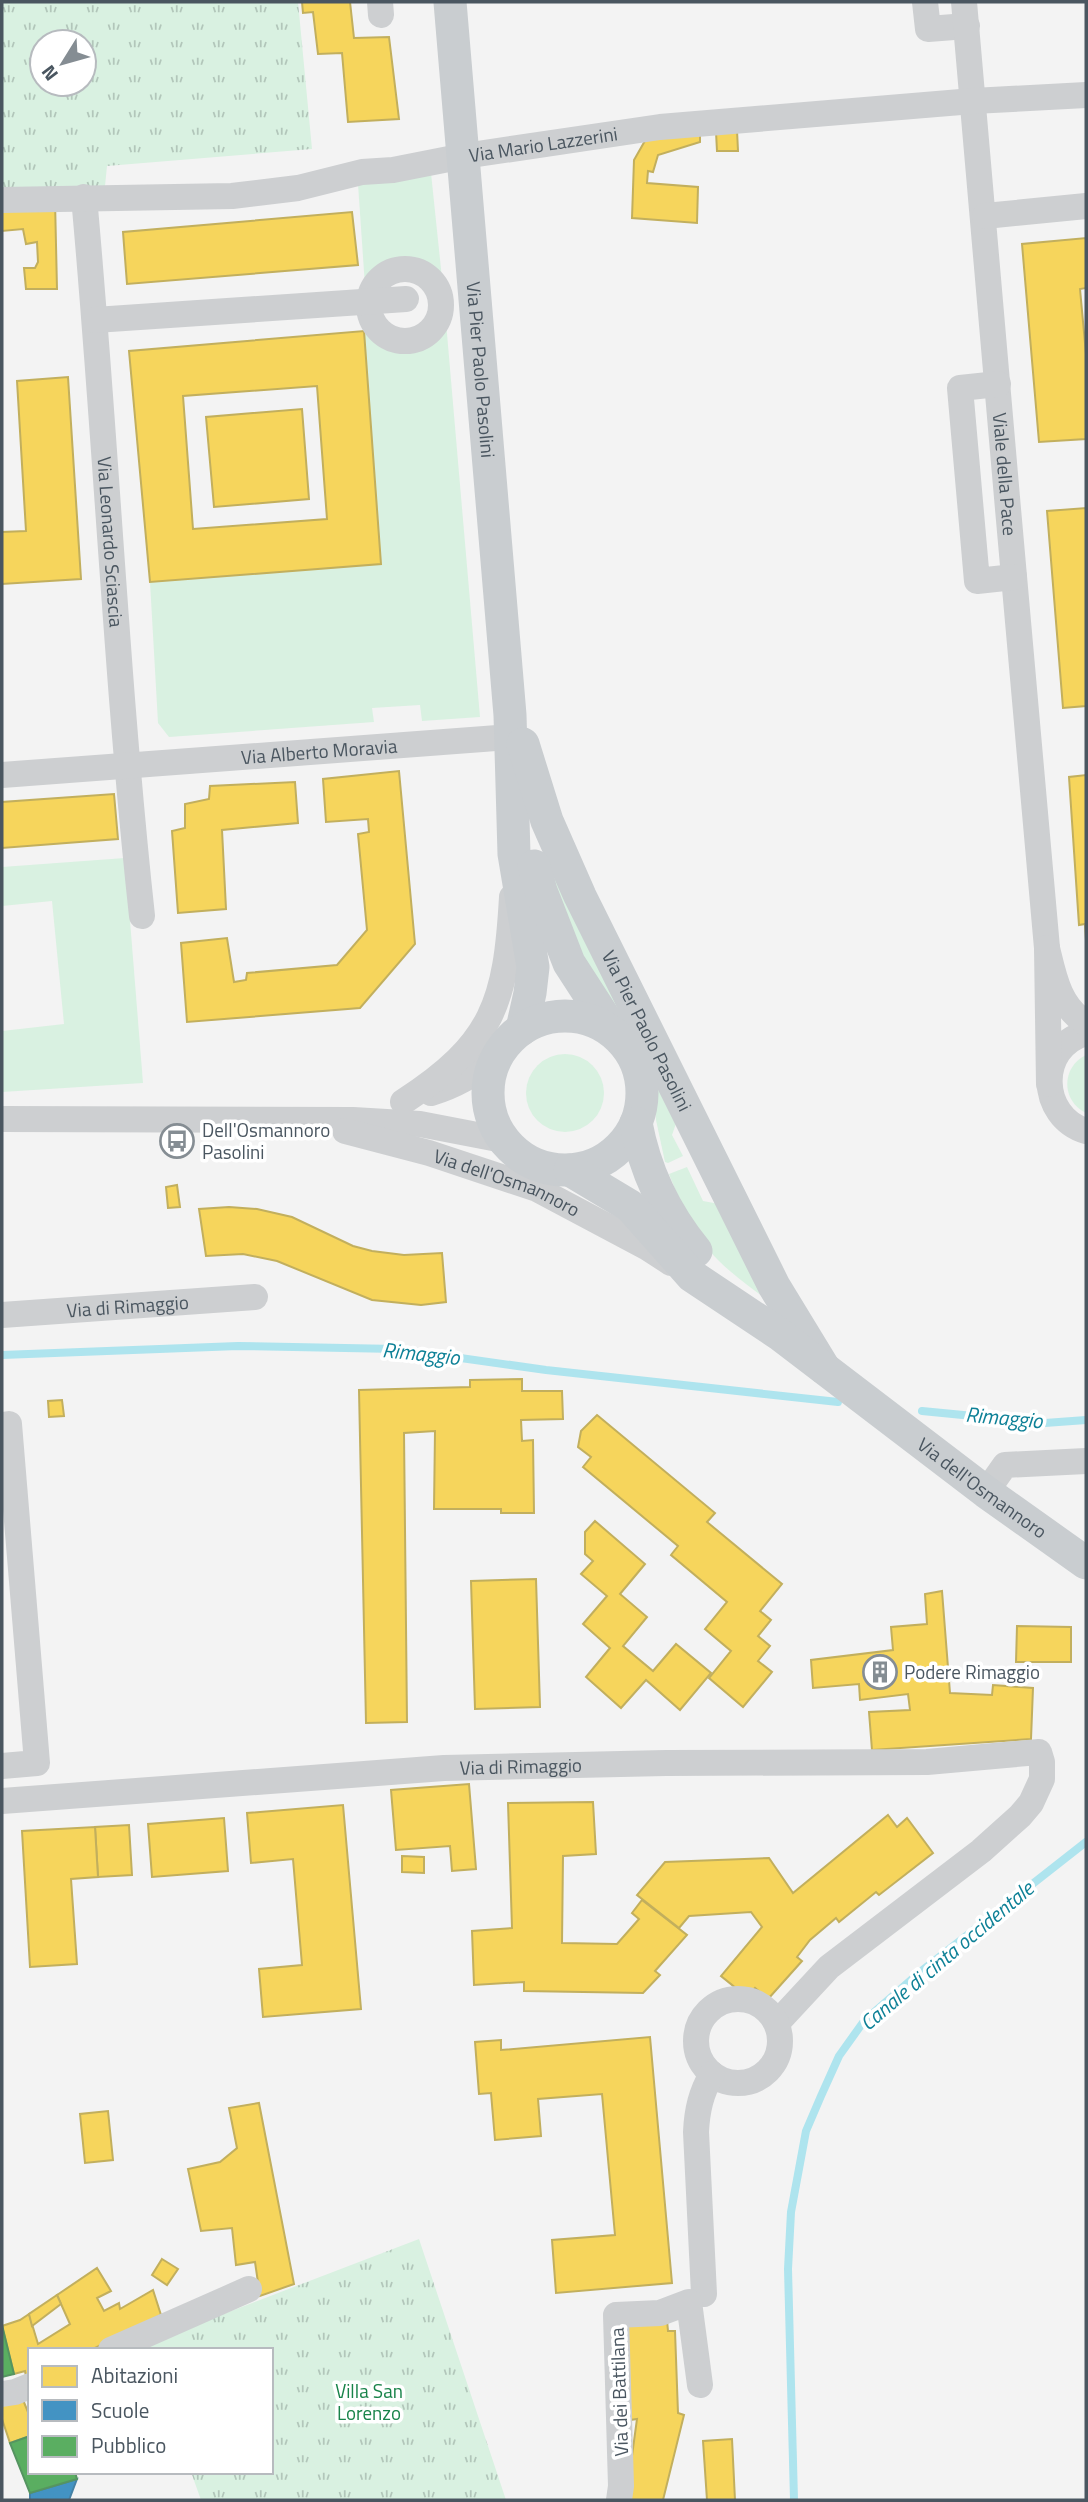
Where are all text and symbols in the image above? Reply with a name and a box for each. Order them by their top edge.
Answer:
north arrow [28,28,98,98]
text: N [33,60,65,88]
street label: Via Mario Lazzerini [467,118,619,169]
street label: Via Pier Paolo Pasolini [460,280,503,459]
street label: Viale della Pace [986,411,1025,537]
street label: Via Leonardo Sciascia [90,456,132,629]
street label: Via Alberto Moravia [240,731,399,771]
street label: Via Pier Paolo Pasolini [595,945,700,1116]
place label: Dell'Osmannoro Pasolini [202,1115,330,1166]
bus stop icon: Dell'Osmannoro Pasolini [158,1122,196,1160]
street label: Via dell'Osmannoro [430,1141,585,1223]
street label: Via di Rimaggio [66,1287,190,1324]
water label: Rimaggio [381,1333,462,1373]
water label: Rimaggio [964,1398,1045,1436]
street label: Via dell'Osmannoro [912,1430,1053,1545]
building icon: Podere Rimaggio [861,1653,899,1691]
place label: Podere Rimaggio [904,1657,1040,1686]
street label: Via di Rimaggio [459,1750,582,1782]
water label: Canale di cinta occidentale [852,1872,1041,2038]
street label: Via dei Battilana [602,2326,635,2457]
legend [28,2348,273,2474]
text: Abitazioni [91,2359,178,2391]
park label: Villa San Lorenzo [335,2376,403,2427]
text: Scuole [91,2394,149,2426]
text: Pubblico [91,2429,166,2461]

